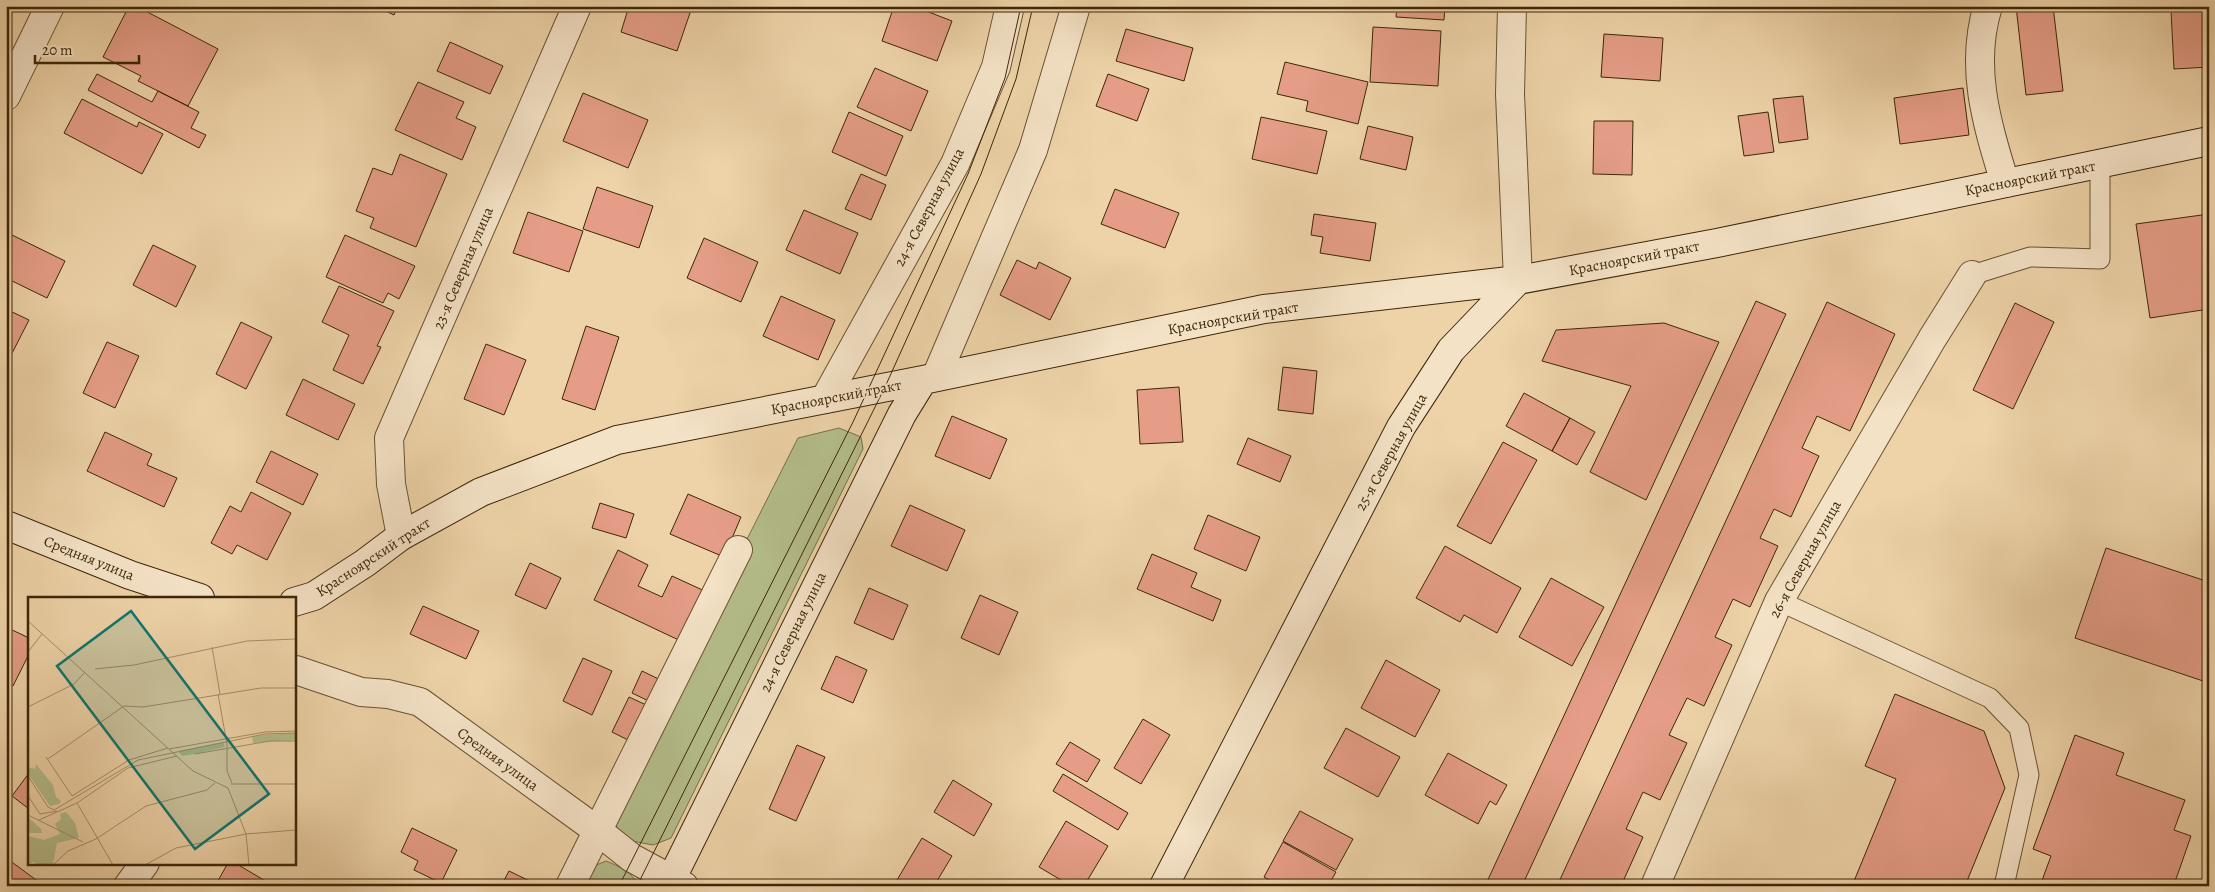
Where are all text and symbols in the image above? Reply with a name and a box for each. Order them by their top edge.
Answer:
scale bar [35,32,139,64]
text: 20 m [42,40,73,60]
street label: 24-я Северная улица [889,144,969,270]
street label: Красноярский тракт [1963,155,2097,200]
street label: 23-я Северная улица [428,204,498,332]
street label: Красноярский тракт [1567,235,1701,280]
street label: Красноярский тракт [1166,297,1300,339]
street label: Красноярский тракт [769,374,903,419]
street label: 25-я Северная улица [1350,390,1432,514]
street label: 26-я Северная улица [1764,497,1846,621]
street label: Красноярский тракт [312,512,434,601]
street label: Средняя улица [41,531,137,585]
street label: 24-я Северная улица [755,568,831,695]
inset map [28,597,295,864]
street label: Средняя улица [453,723,543,795]

